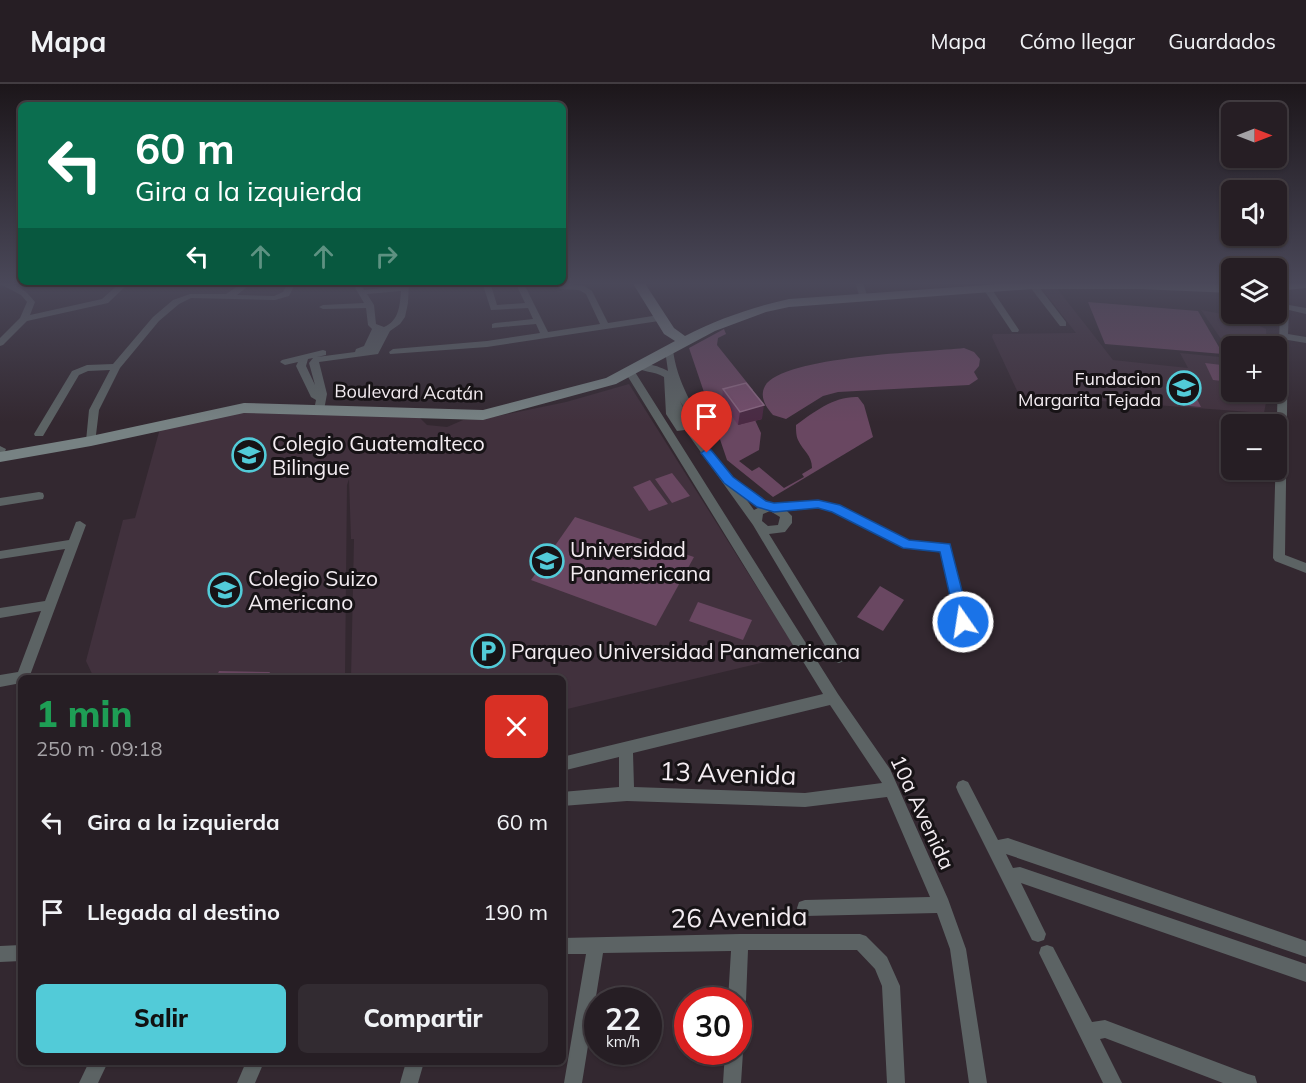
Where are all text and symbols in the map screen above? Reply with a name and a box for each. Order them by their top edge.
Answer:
text: Mapa [30,24,106,59]
text: Mapa [931,28,986,54]
text: Cómo llegar [1019,28,1135,54]
text: Guardados [1168,28,1276,54]
north arrow [1221,102,1287,168]
map controls [1221,102,1287,480]
text: 60 m [135,122,235,175]
icon: left [36,126,114,204]
text: Gira a la izquierda [135,174,362,208]
button: sound [1221,180,1287,246]
icon: left [181,240,214,273]
icon: ahead [244,240,277,273]
icon: ahead [307,240,340,273]
icon: right [370,240,403,273]
button: layers [1221,258,1287,324]
button: + [1221,336,1287,402]
place label: Fundacion Margarita Tejada [1018,367,1161,411]
school or university icon: Fundacion Margarita Tejada [1166,370,1202,406]
street label: Boulevard Acatán [334,379,484,405]
pin [681,391,732,453]
icon: arrive [690,400,723,433]
button: − [1221,414,1287,480]
place label: Colegio Guatemalteco Bilingue [272,430,485,480]
school or university icon: Colegio Guatemalteco Bilingue [231,437,267,473]
place label: Universidad Panamericana [570,536,711,586]
school or university icon: Universidad Panamericana [529,543,565,579]
place label: Colegio Suizo Americano [248,565,378,615]
school or university icon: Colegio Suizo Americano [207,572,243,608]
position arrow [931,590,995,654]
parking icon: Parqueo Universidad Panamericana [470,633,506,669]
place label: Parqueo Universidad Panamericana [511,638,860,664]
text: 1 min [36,691,132,736]
button: close [485,695,548,758]
text: 250 m · 09:18 [36,736,162,761]
street label: 10a Avenida [885,751,961,873]
street label: 13 Avenida [659,754,797,792]
icon: left [36,806,69,839]
text: Gira a la izquierda [87,808,280,836]
text: 60 m [497,808,548,836]
icon: arrive [36,896,69,929]
text: Llegada al destino [87,898,280,926]
text: 190 m [483,898,548,926]
street label: 26 Avenida [670,899,808,935]
button: Salir [36,984,286,1053]
button: Compartir [298,984,548,1053]
speed limit sign: 30 [674,987,752,1065]
text: 22 [605,1000,641,1038]
text: km/h [606,1032,640,1051]

